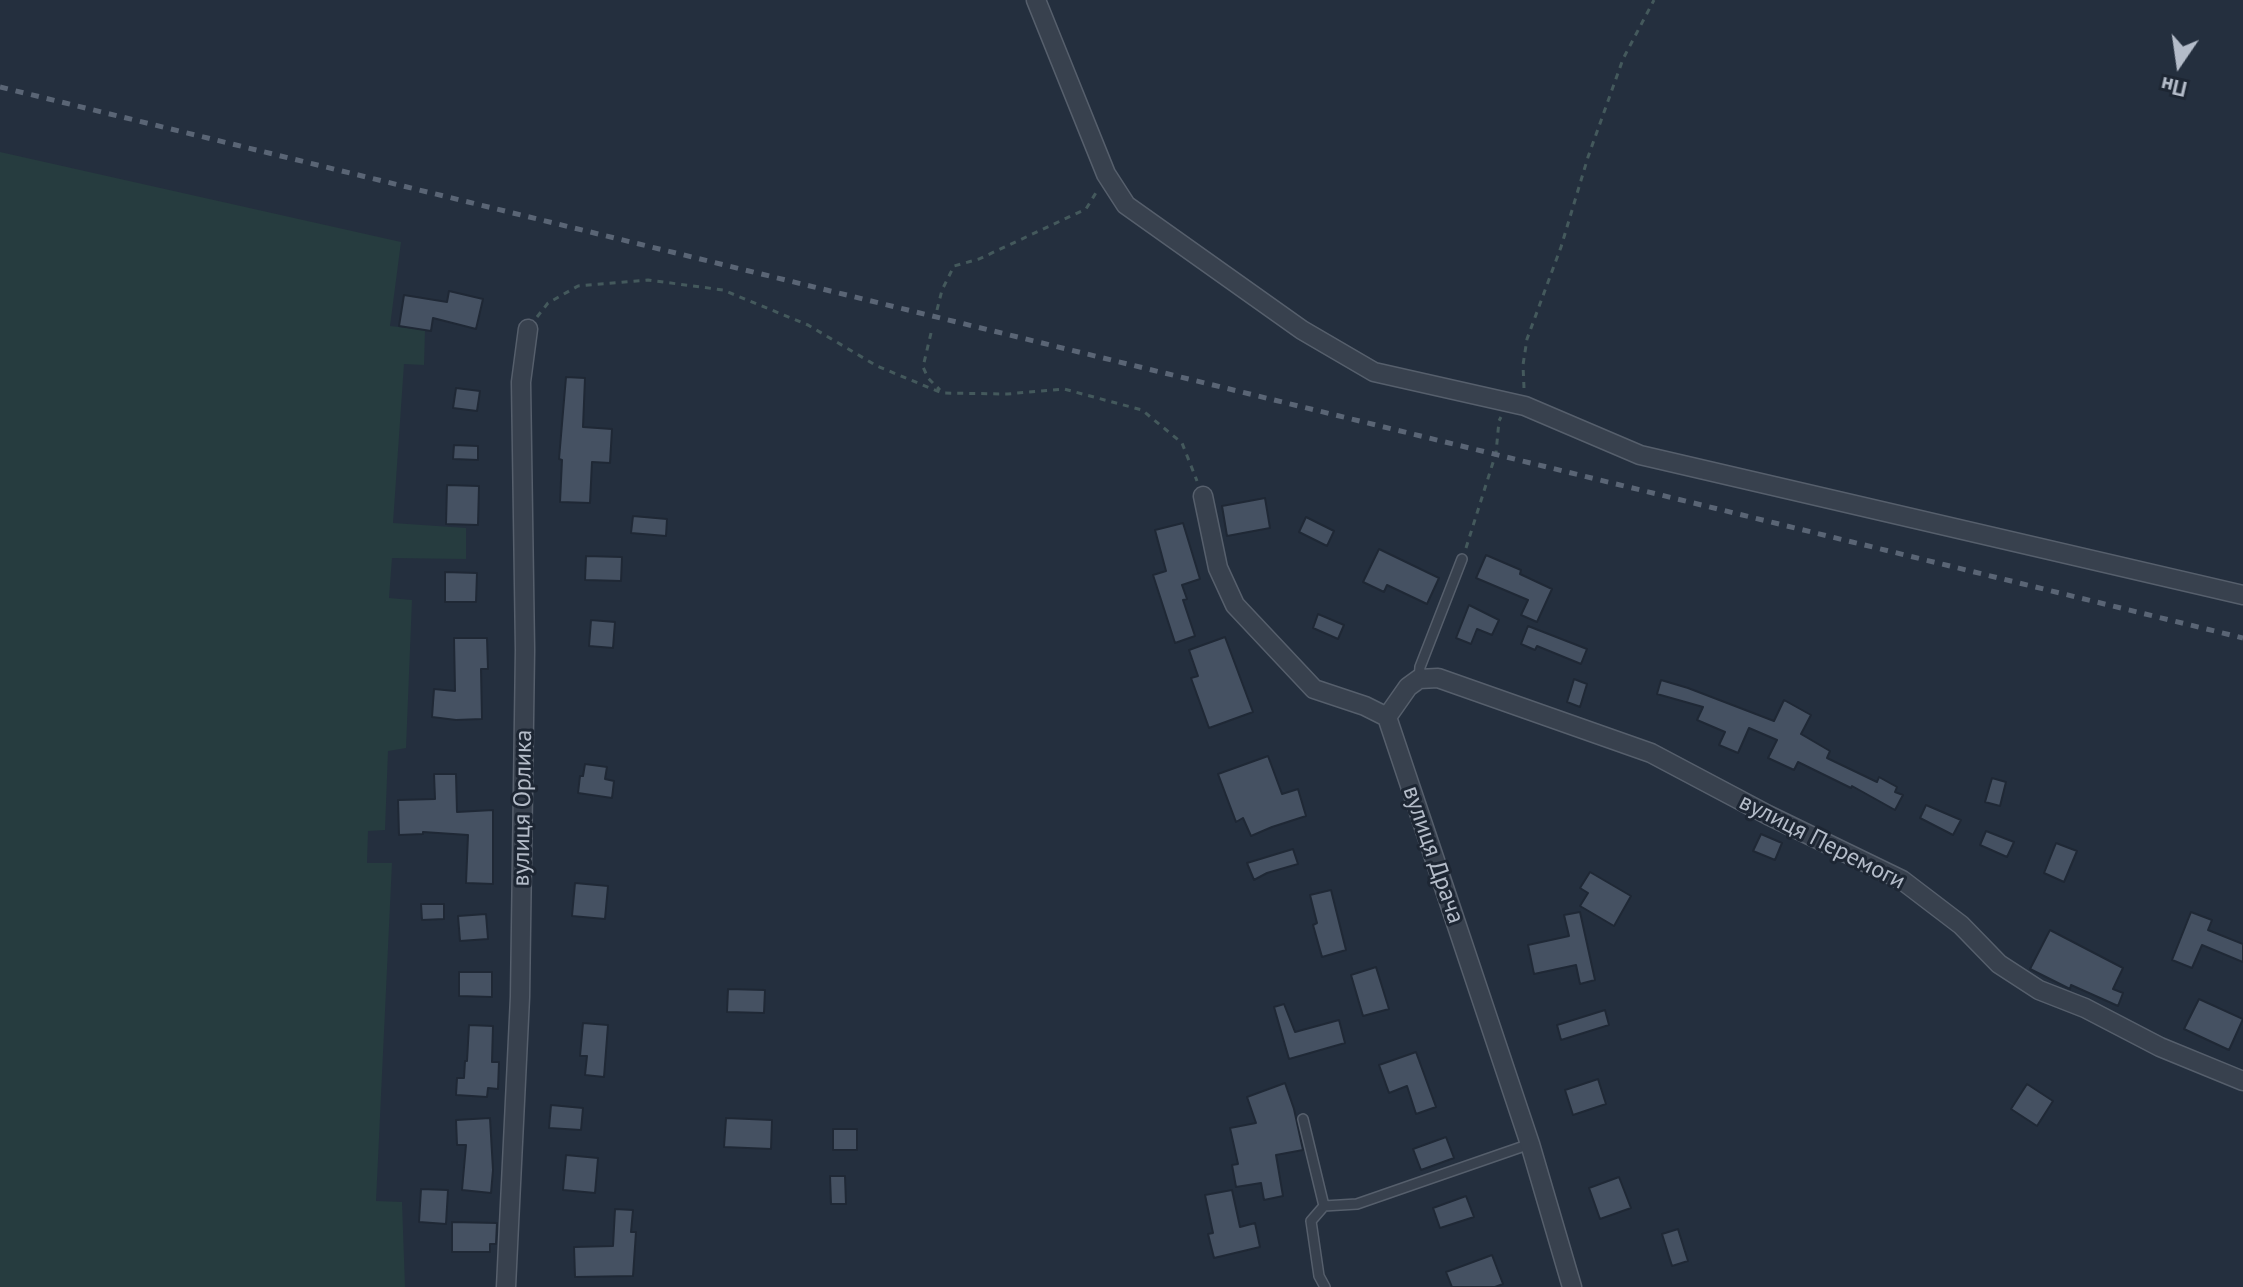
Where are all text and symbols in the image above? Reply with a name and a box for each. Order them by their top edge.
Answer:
north arrow [2139,24,2219,104]
text: Пн [2158,71,2189,104]
street label: вулиця Орлика [507,729,539,887]
street label: вулиця Драча [1396,782,1470,928]
street label: вулиця Перемоги [1734,788,1910,896]

